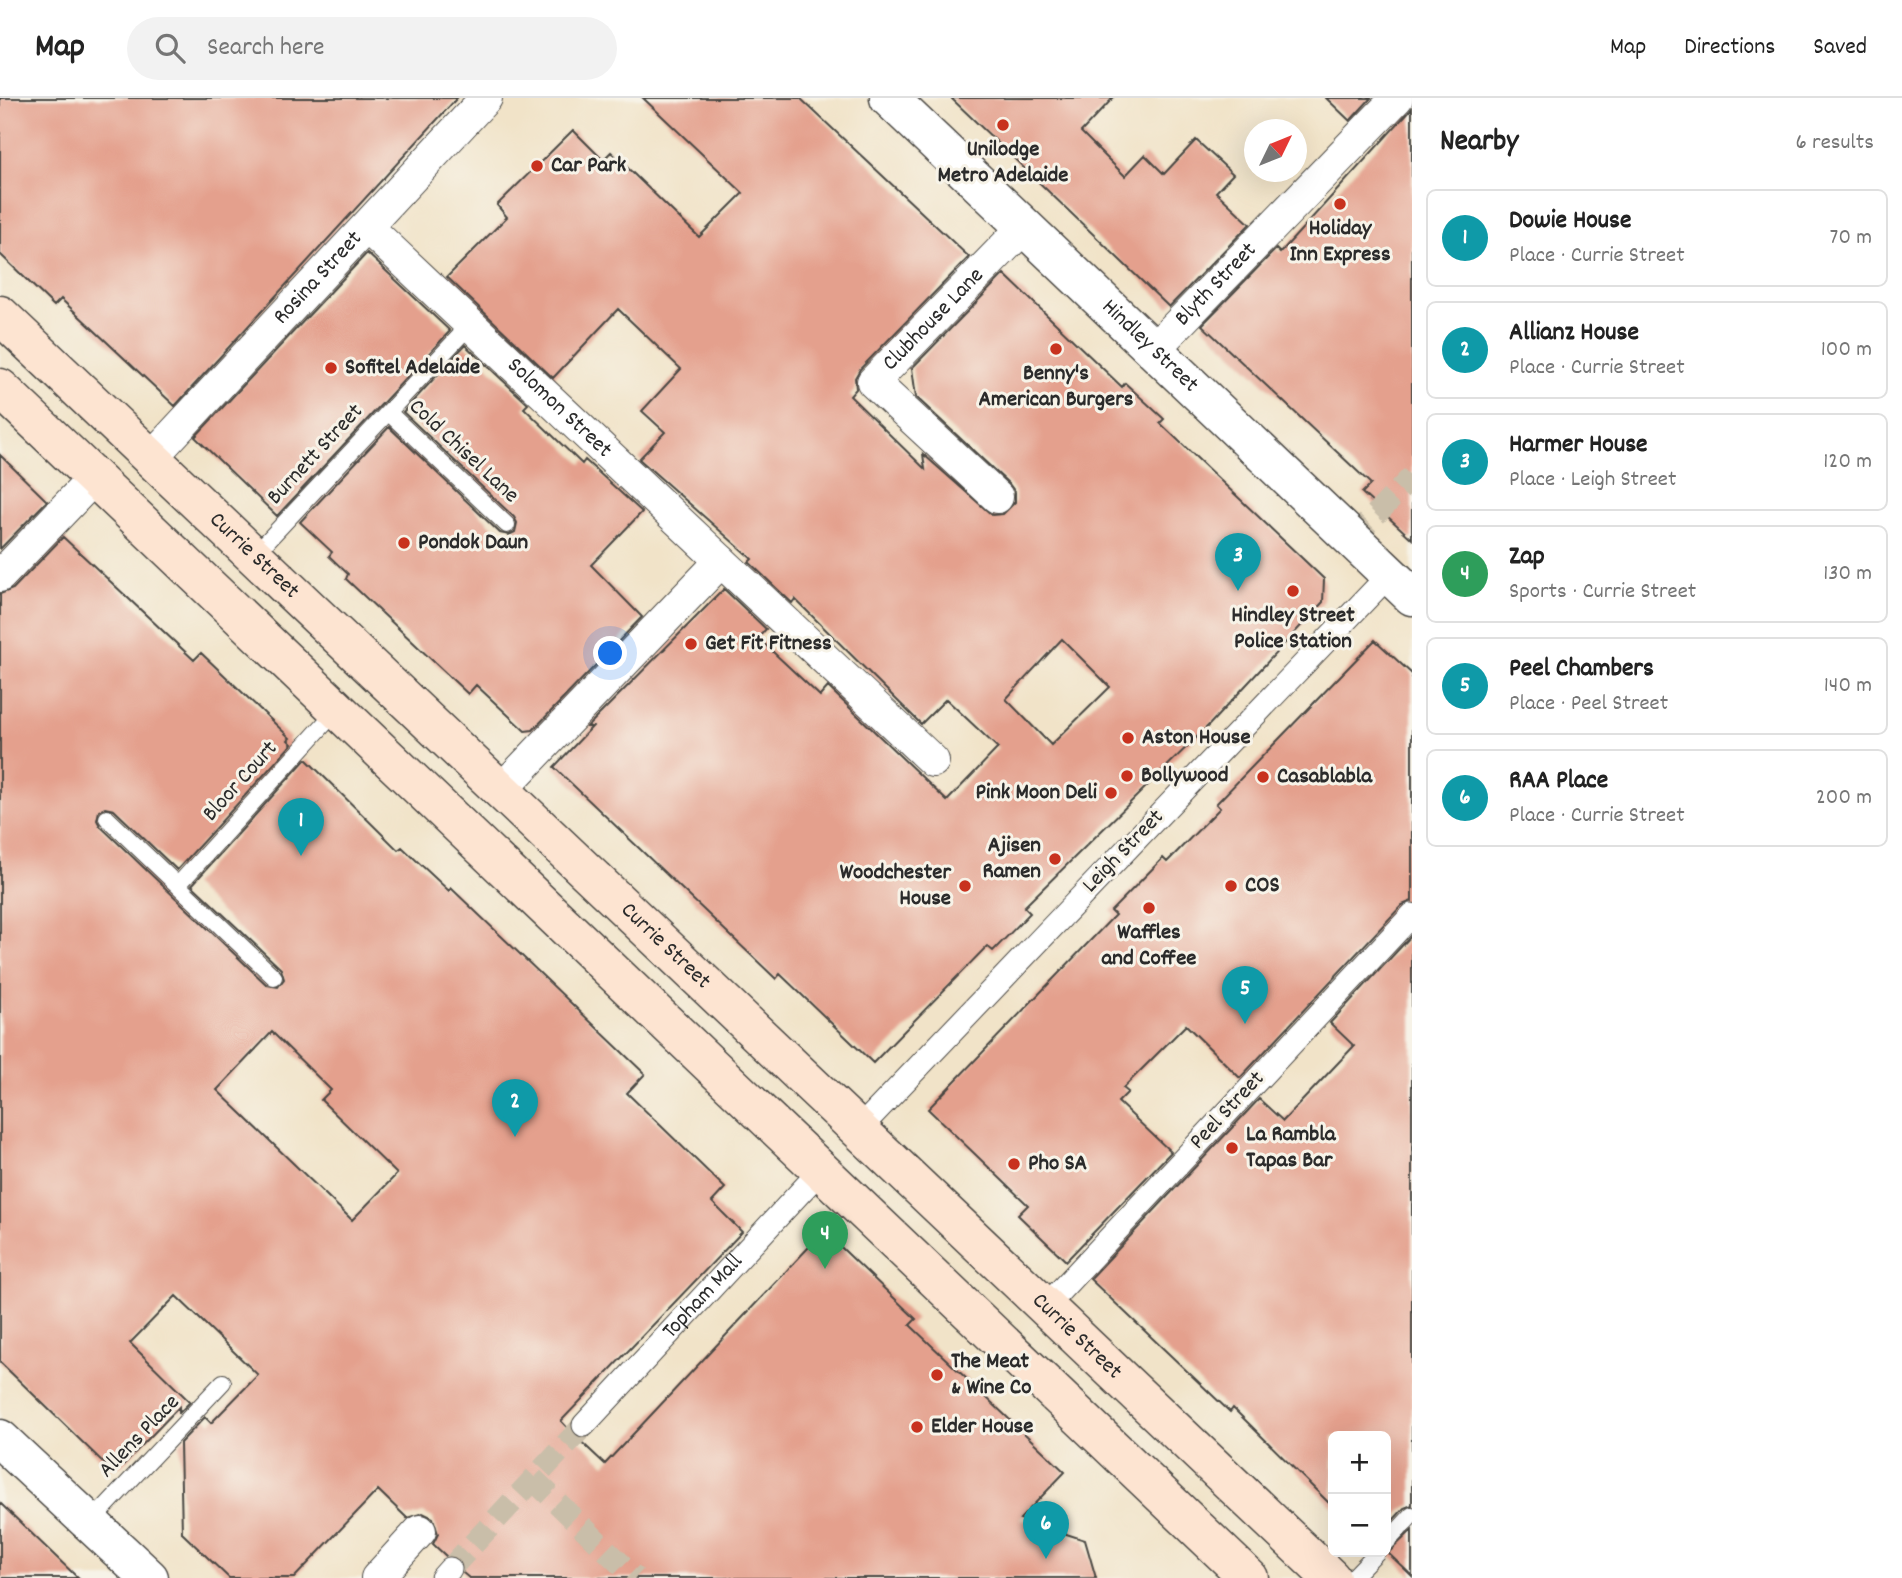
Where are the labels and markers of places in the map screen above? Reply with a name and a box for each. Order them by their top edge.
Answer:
marker: Unilodge Metro Adelaide [995,117,1011,133]
place label: Unilodge Metro Adelaide [938,134,1068,193]
place label: Car Park [551,150,627,183]
marker: Car Park [529,158,545,174]
marker: Holiday Inn Express [1332,196,1348,212]
place label: Holiday Inn Express [1289,213,1391,272]
marker: Benny's American Burgers [1048,341,1064,357]
place label: Sofitel Adelaide [345,352,480,385]
place label: Benny's American Burgers [979,358,1134,417]
marker: Sofitel Adelaide [323,360,339,376]
place label: Pondok Daun [418,527,529,560]
pin: 3 [1215,533,1261,591]
marker: Pondok Daun [396,535,412,551]
marker: Hindley Street Police Station [1285,583,1301,599]
place label: Hindley Street Police Station [1231,600,1355,659]
place label: Get Fit Fitness [705,628,832,661]
marker: Get Fit Fitness [683,636,699,652]
place label: Aston House [1142,722,1251,755]
marker: Aston House [1120,730,1136,746]
place label: Bollywood [1141,760,1228,793]
place label: Casablabla [1277,761,1373,794]
marker: Bollywood [1119,768,1135,784]
marker: Casablabla [1255,769,1271,785]
place label: Pink Moon Deli [976,777,1098,810]
marker: Pink Moon Deli [1103,785,1119,801]
pin: 1 [278,798,324,856]
place label: Ajisen Ramen [982,830,1041,889]
marker: Ajisen Ramen [1047,851,1063,867]
place label: Woodchester House [840,857,951,916]
place label: COS [1245,870,1280,903]
marker: Woodchester House [957,878,973,894]
marker: COS [1223,878,1239,894]
marker: Waffles and Coffee [1141,900,1157,916]
place label: Waffles and Coffee [1102,917,1196,976]
pin: 5 [1222,966,1268,1024]
pin: 2 [492,1079,538,1137]
place label: La Rambla Tapas Bar [1246,1119,1337,1178]
marker: La Rambla Tapas Bar [1224,1140,1240,1156]
place label: Pho SA [1028,1148,1087,1181]
marker: Pho SA [1006,1156,1022,1172]
pin: 4 [802,1211,848,1269]
place label: The Meat & Wine Co [951,1346,1031,1405]
marker: The Meat & Wine Co [929,1367,945,1383]
place label: Elder House [931,1411,1033,1444]
marker: Elder House [909,1419,925,1435]
pin: 6 [1023,1501,1069,1559]

